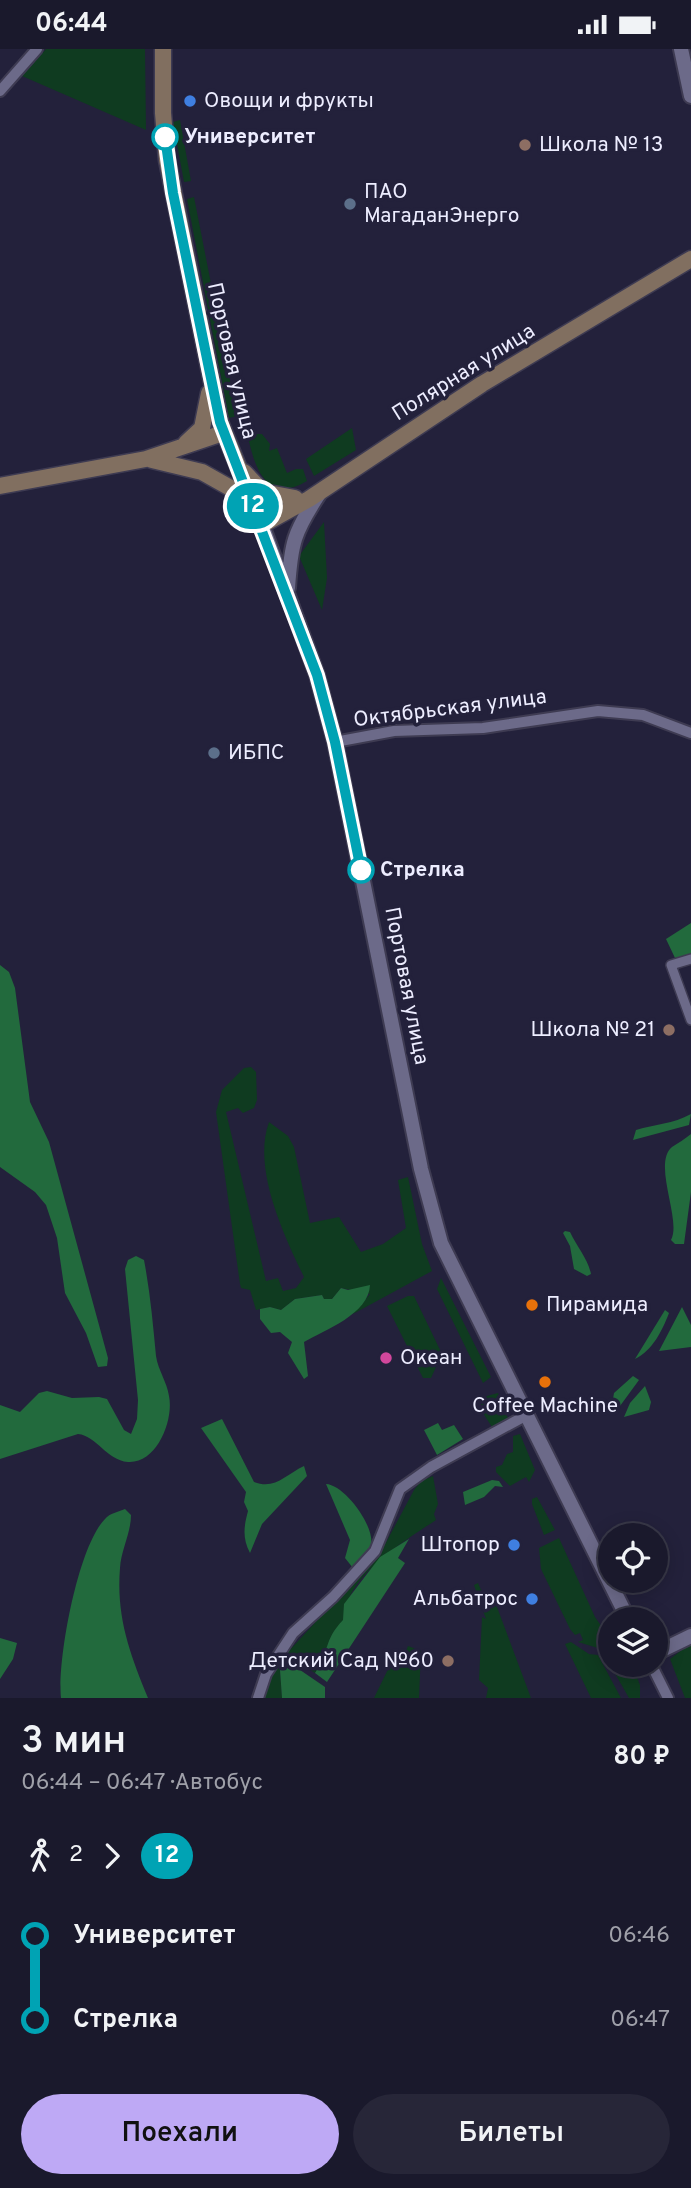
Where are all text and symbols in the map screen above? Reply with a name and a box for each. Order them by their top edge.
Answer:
text: 06:44 [35,8,108,41]
place label: Овощи и фрукты [204,88,374,115]
marker: Овощи и фрукты [182,93,198,109]
marker: Университет [152,124,178,150]
place label: Университет [184,124,315,151]
place label: Школа № 13 [539,132,663,159]
marker: Школа № 13 [517,137,533,153]
place label: ПАО МагаданЭнерго [364,179,520,230]
marker: ПАО МагаданЭнерго [342,196,358,212]
street label: Портовая улица [200,280,262,442]
street label: Полярная улица [387,318,541,428]
line badge: 12 [222,483,284,529]
text: 12 [241,491,265,521]
street label: Октябрьская улица [352,684,548,734]
place label: ИБПС [228,740,284,767]
marker: ИБПС [206,745,222,761]
marker: Стрелка [348,857,374,883]
place label: Стрелка [380,857,465,884]
street label: Портовая улица [377,905,435,1067]
place label: Школа № 21 [530,1017,655,1044]
marker: Школа № 21 [661,1022,677,1038]
place label: Пирамида [546,1292,648,1319]
marker: Пирамида [524,1297,540,1313]
place label: Океан [400,1345,462,1372]
marker: Океан [378,1350,394,1366]
marker: Coffee Machine [537,1374,553,1390]
place label: Coffee Machine [472,1393,618,1420]
map controls [598,1523,668,1677]
button: locate [598,1523,668,1593]
place label: Штопор [420,1532,500,1559]
marker: Штопор [506,1537,522,1553]
place label: Альбатрос [413,1586,518,1613]
marker: Альбатрос [524,1591,540,1607]
button: layers [598,1607,668,1677]
place label: Детский Сад №60 [248,1648,434,1675]
marker: Детский Сад №60 [440,1653,456,1669]
text: 3 мин [21,1718,126,1767]
text: 80 ₽ [613,1741,670,1774]
text: 06:44 – 06:47 · Автобус [21,1769,263,1798]
icon: walk [21,1837,59,1875]
icon: forward [93,1837,131,1875]
text: 2 [69,1841,83,1870]
text: 12 [155,1841,179,1871]
text: Университет [73,1920,236,1953]
text: 06:46 [608,1922,670,1951]
text: Стрелка [73,2004,178,2037]
text: 06:47 [610,2006,670,2035]
button: Поехали [21,2094,339,2174]
button: Билеты [353,2094,670,2174]

